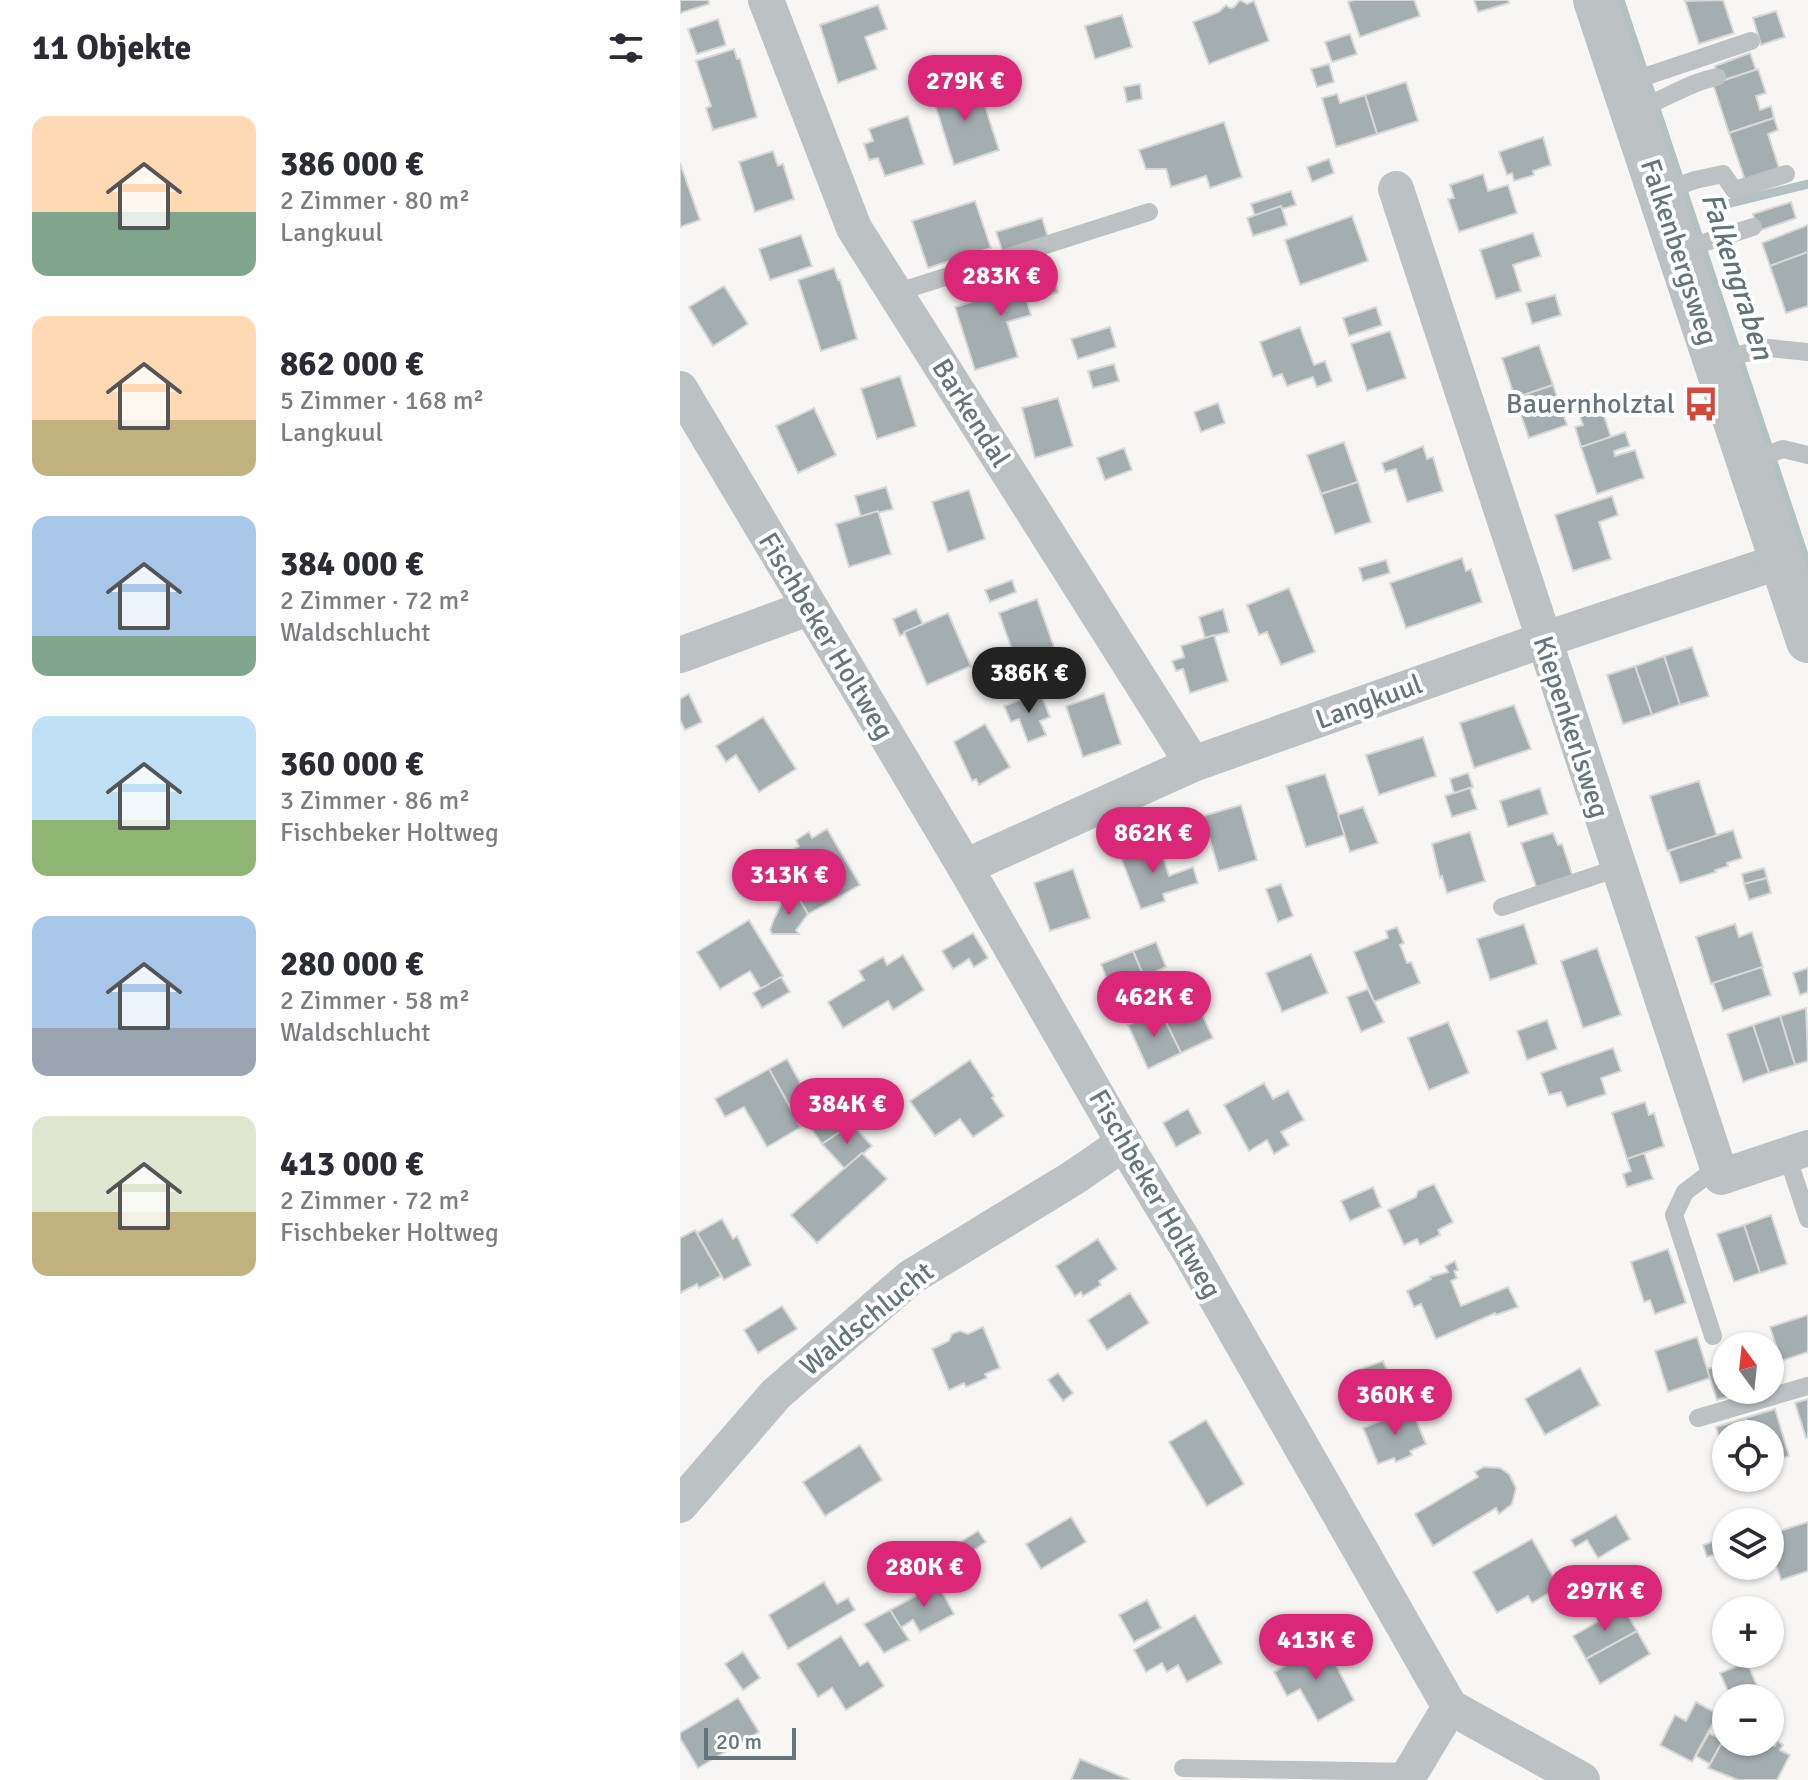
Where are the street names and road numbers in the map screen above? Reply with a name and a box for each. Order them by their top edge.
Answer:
street label: Falkenbergsweg [1633,155,1725,349]
street label: Barkendal [924,352,1018,474]
street label: Fischbeker Holtweg [751,526,901,746]
street label: Kiepenkerlsweg [1526,632,1616,822]
street label: Langkuul [1311,667,1427,737]
street label: Fischbeker Holtweg [1081,1084,1229,1304]
street label: Waldschlucht [793,1255,941,1383]

